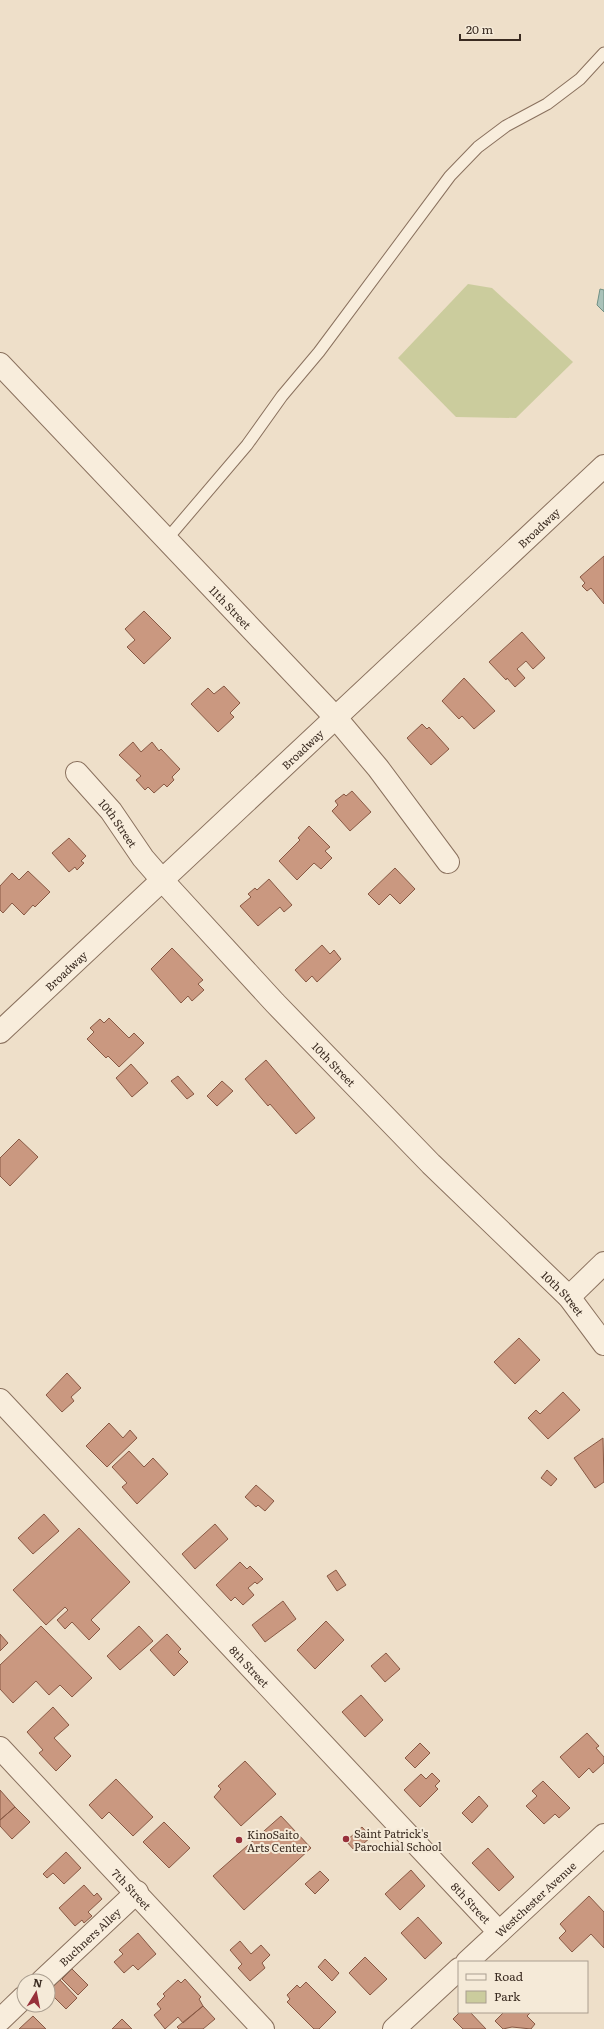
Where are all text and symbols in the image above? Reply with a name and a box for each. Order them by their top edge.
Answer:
scale bar [460,16,520,42]
text: 20 m [466,20,493,38]
street label: Broadway [514,503,564,551]
street label: 11th Street [206,582,256,633]
street label: Broadway [278,725,327,773]
street label: 10th Street [96,795,142,851]
street label: Broadway [41,946,91,994]
street label: 10th Street [309,1038,360,1090]
street label: 10th Street [538,1267,589,1319]
street label: 8th Street [226,1642,274,1691]
place label: Saint Patrick's Parochial School [354,1825,442,1854]
place label: KinoSaito Arts Center [247,1826,308,1855]
marker: Saint Patrick's Parochial School [341,1834,351,1844]
marker: KinoSaito Arts Center [234,1835,244,1845]
street label: Westchester Avenue [491,1857,579,1940]
street label: 7th Street [109,1865,156,1913]
street label: 8th Street [448,1878,495,1927]
street label: Buchners Alley [55,1903,124,1970]
legend [458,1961,588,2013]
text: Road [494,1967,524,1985]
north arrow [16,1973,56,2013]
text: N [32,1973,44,1991]
text: Park [494,1987,521,2005]

